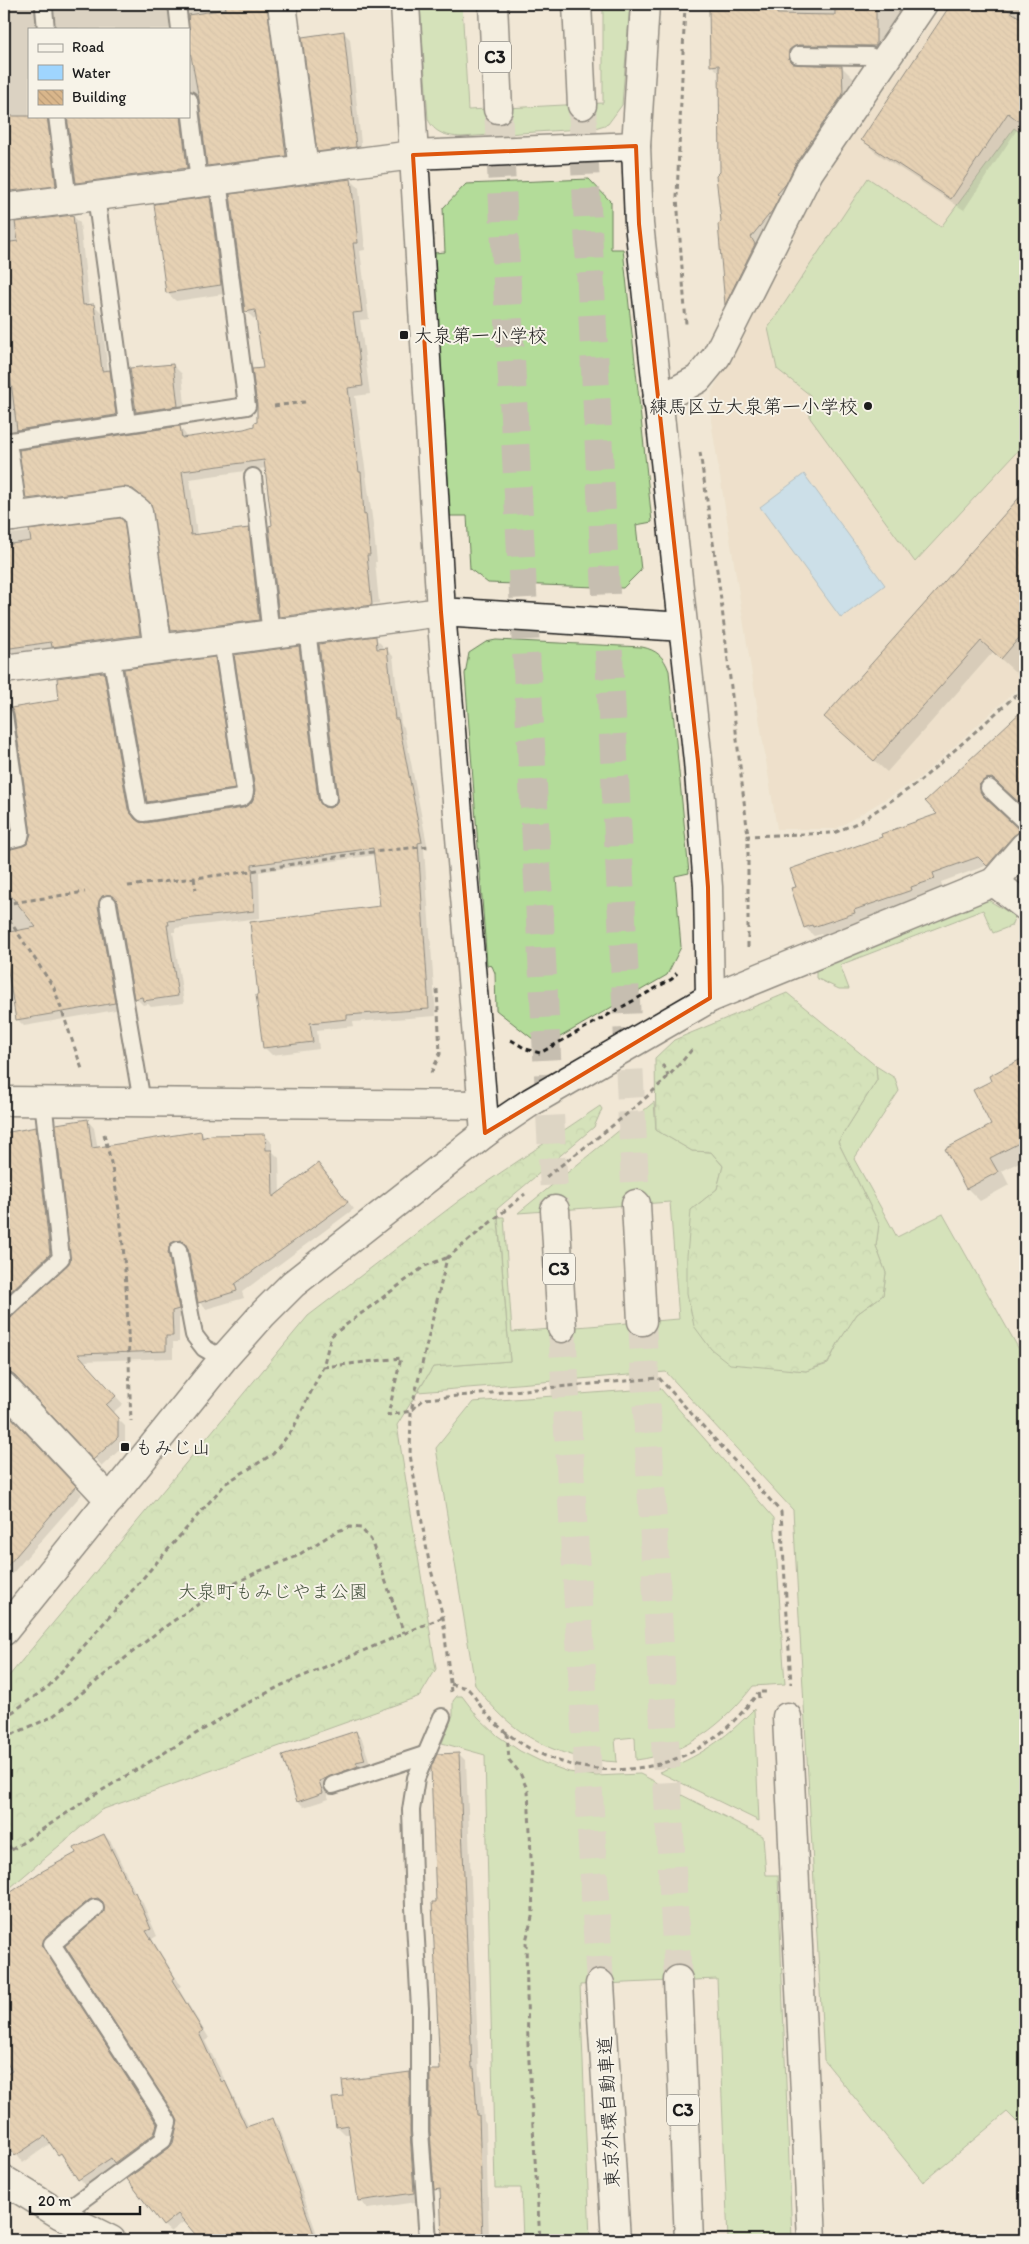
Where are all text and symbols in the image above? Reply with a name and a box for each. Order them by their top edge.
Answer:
legend [28,28,190,118]
text: Road [72,38,105,56]
road number: C3 [479,42,511,72]
text: Water [72,64,111,82]
text: Building [72,88,126,106]
place label: 大泉第一小学校 [414,324,547,347]
marker: 大泉第一小学校 [398,329,410,341]
place label: 練馬区立大泉第一小学校 [649,395,858,418]
marker: 練馬区立大泉第一小学校 [862,400,874,412]
road number: C3 [543,1254,575,1285]
place label: もみじ山 [135,1436,211,1459]
marker: もみじ山 [119,1441,131,1453]
park label: 大泉町もみじやま公園 [178,1580,368,1603]
street label: 東京外環自動車道 [593,2035,624,2188]
road number: C3 [667,2094,699,2126]
scale bar [30,2184,140,2216]
text: 20 m [38,2192,72,2210]

